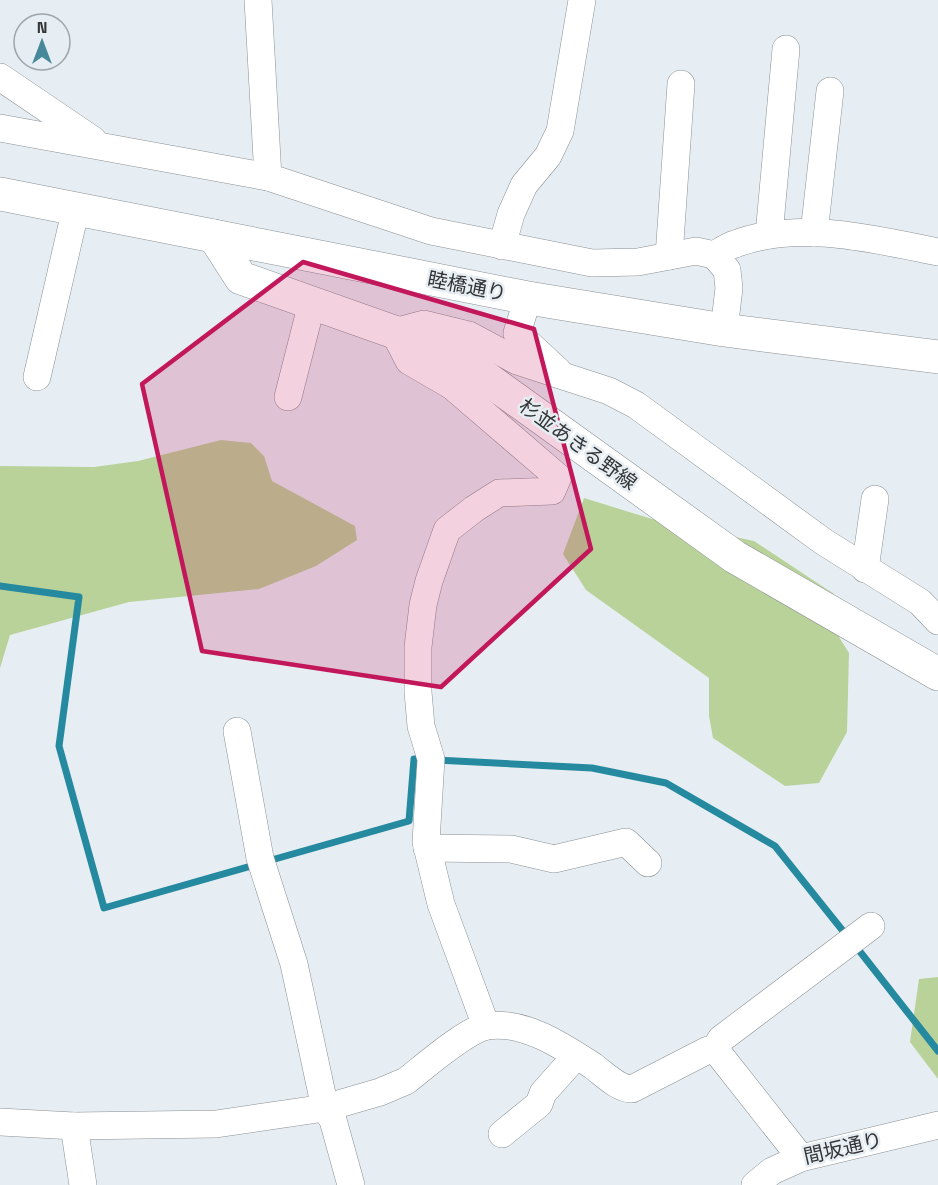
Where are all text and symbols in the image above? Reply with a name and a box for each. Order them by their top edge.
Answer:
north arrow [12,12,72,72]
text: N [37,17,47,38]
street label: 睦橋通り [425,266,509,306]
street label: 杉並あきる野線 [514,392,642,496]
street label: 間坂通り [801,1126,885,1170]

